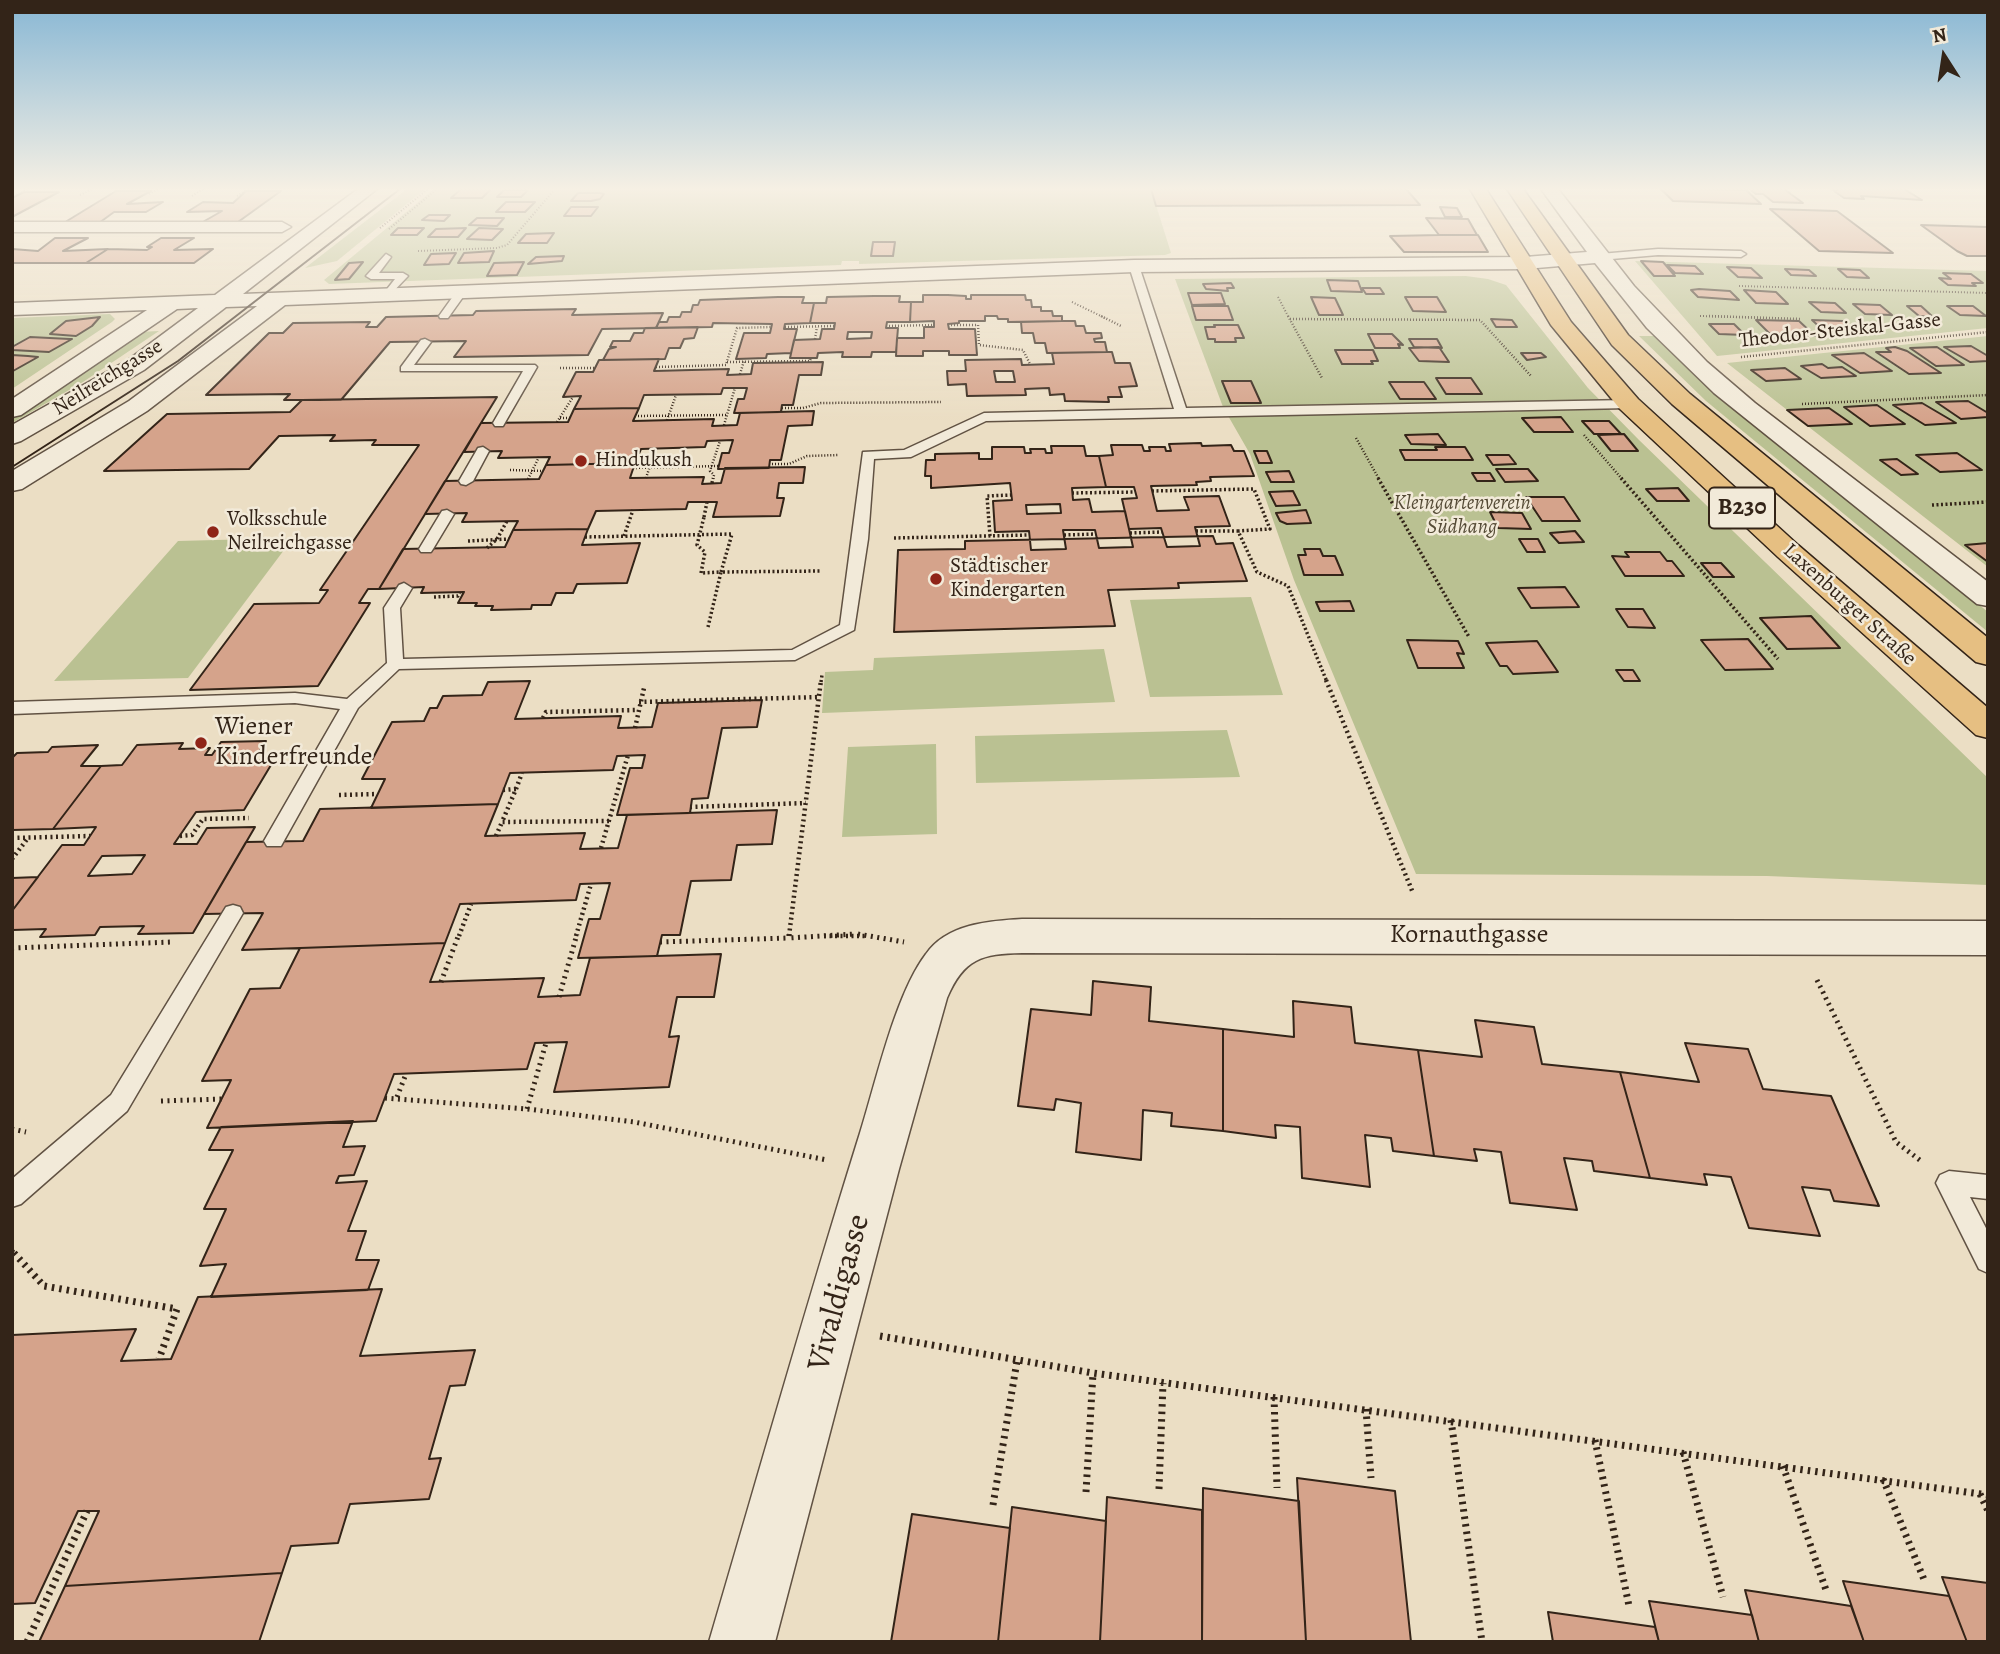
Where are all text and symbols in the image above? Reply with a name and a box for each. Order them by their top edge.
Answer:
north arrow [1909,21,1979,91]
text: N [1930,21,1949,50]
street label: Theodor-Steiskal-Gasse [1738,308,1942,354]
street label: Neilreichgasse [48,334,168,422]
place label: Hindukush [595,448,692,474]
marker: Hindukush [573,453,589,469]
road number: B230 [1709,488,1775,528]
park label: Kleingartenverein Südhang [1393,491,1531,541]
place label: Volksschule Neilreichgasse [227,507,352,557]
marker: Volksschule Neilreichgasse [205,524,221,540]
street label: Laxenburger Straße [1777,539,1921,671]
place label: Städtischer Kindergarten [950,554,1065,604]
marker: Städtischer Kindergarten [928,571,944,587]
place label: Wiener Kinderfreunde [215,712,372,774]
marker: Wiener Kinderfreunde [193,735,209,751]
street label: Kornauthgasse [1390,920,1548,952]
street label: Vivaldigasse [801,1211,879,1375]

